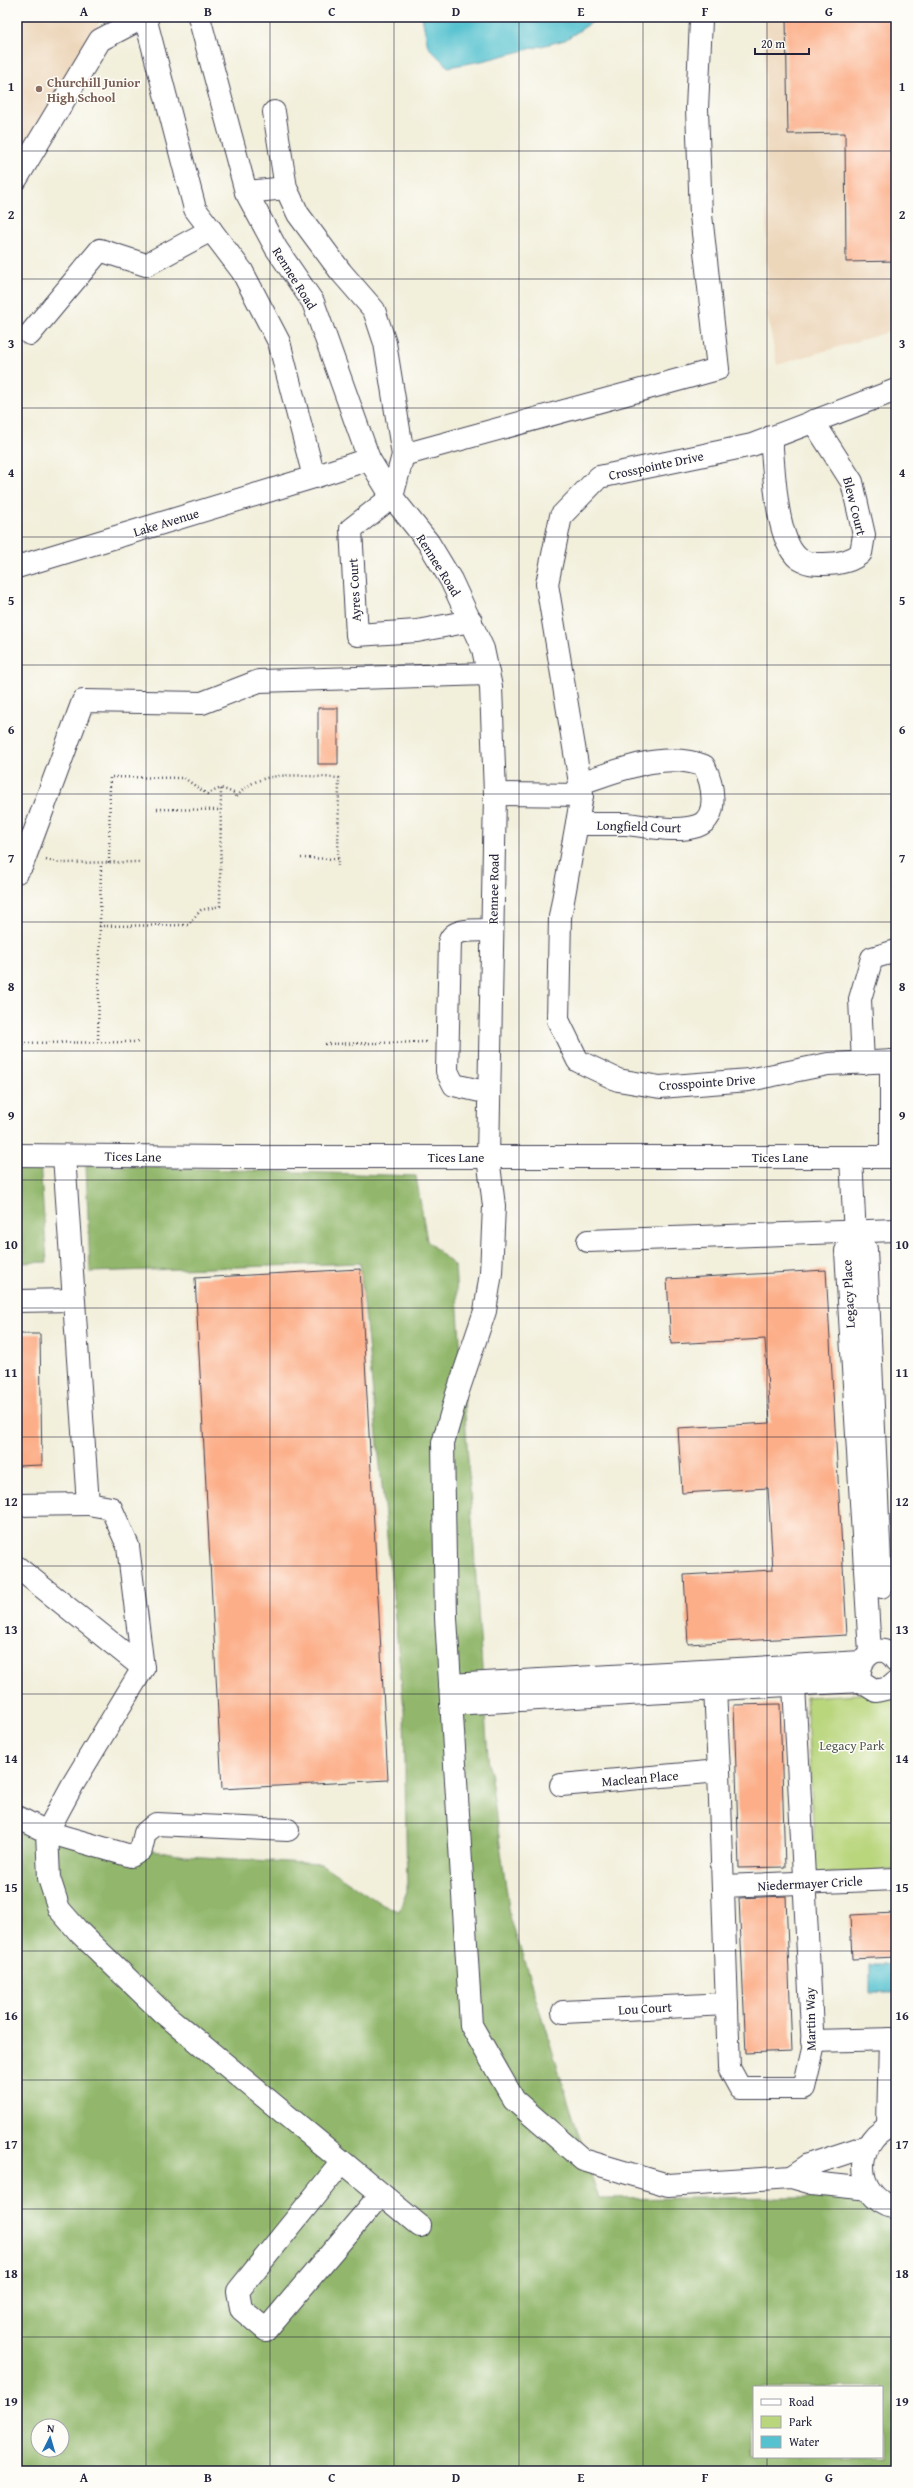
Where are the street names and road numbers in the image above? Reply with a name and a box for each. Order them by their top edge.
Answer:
street label: Rennee Road [268,243,321,313]
street label: Crosspointe Drive [607,446,705,485]
street label: Blew Court [838,475,871,538]
street label: Lake Avenue [131,503,201,541]
street label: Rennee Road [412,530,465,600]
street label: Ayres Court [343,557,366,622]
street label: Longfield Court [596,816,682,837]
street label: Rennee Road [483,854,504,924]
street label: Crosspointe Drive [658,1070,756,1095]
street label: Tices Lane [104,1147,162,1166]
street label: Tices Lane [428,1148,484,1167]
street label: Tices Lane [752,1148,808,1167]
street label: Legacy Place [837,1259,860,1329]
street label: Maclean Place [601,1766,679,1791]
street label: Niedermayer Cricle [757,1871,863,1896]
street label: Martin Way [800,1986,821,2051]
street label: Lou Court [618,1998,673,2019]

